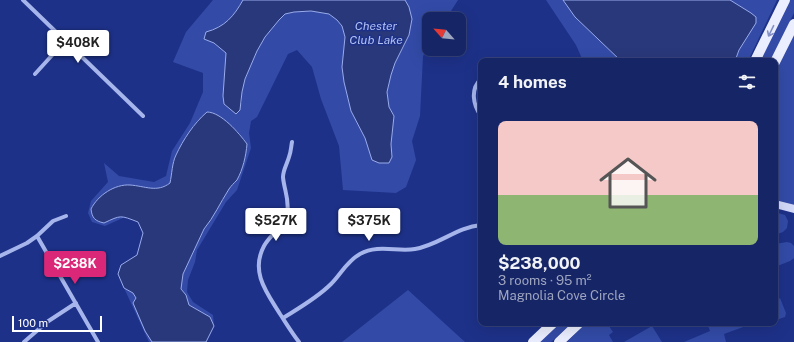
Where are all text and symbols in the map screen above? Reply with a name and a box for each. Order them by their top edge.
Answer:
north arrow [422,12,466,56]
map controls [422,12,466,56]
water label: Chester Club Lake [349,19,403,47]
one-way arrow [767,24,774,36]
pin: $408K [50,30,106,64]
text: $408K [56,35,100,50]
icon: filters [736,71,758,93]
text: 4 homes [498,72,567,92]
icon: home [592,147,664,219]
pin: $527K [248,208,304,242]
pin: $375K [341,208,397,242]
text: $527K [254,213,298,228]
text: $375K [347,213,391,228]
pin: $238K [47,251,103,285]
text: $238,000 [498,253,581,273]
text: $238K [53,256,97,271]
text: 3 rooms · 95 m² [498,273,592,288]
text: Magnolia Cove Circle [498,288,625,303]
scale bar [12,314,102,333]
text: 100 m [18,317,48,329]

